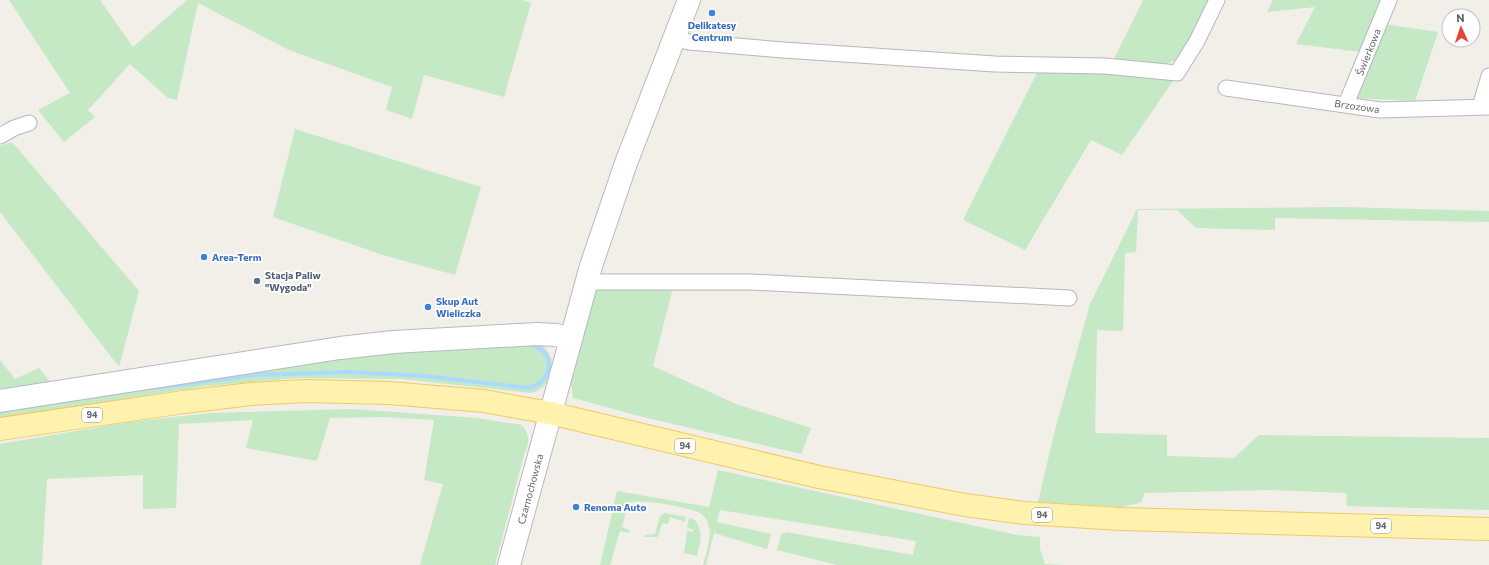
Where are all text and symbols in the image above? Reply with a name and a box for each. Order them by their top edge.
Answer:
marker: Delikatesy Centrum [707,8,717,18]
north arrow [1441,8,1481,48]
text: N [1456,11,1465,24]
place label: Delikatesy Centrum [688,19,737,43]
street label: Świerkowa [1353,27,1383,77]
street label: Brzozowa [1334,97,1380,115]
place label: Area-Term [212,251,262,263]
marker: Area-Term [199,252,209,262]
place label: Stacja Paliw "Wygoda" [265,269,321,293]
marker: Stacja Paliw "Wygoda" [252,276,262,286]
place label: Skup Aut Wieliczka [436,295,481,319]
marker: Skup Aut Wieliczka [423,302,433,312]
road number: 94 [82,408,102,422]
road number: 94 [675,439,695,453]
street label: Czarnochowska [515,452,545,526]
place label: Renoma Auto [584,501,646,513]
marker: Renoma Auto [571,502,581,512]
road number: 94 [1032,508,1052,522]
road number: 94 [1371,519,1391,533]

